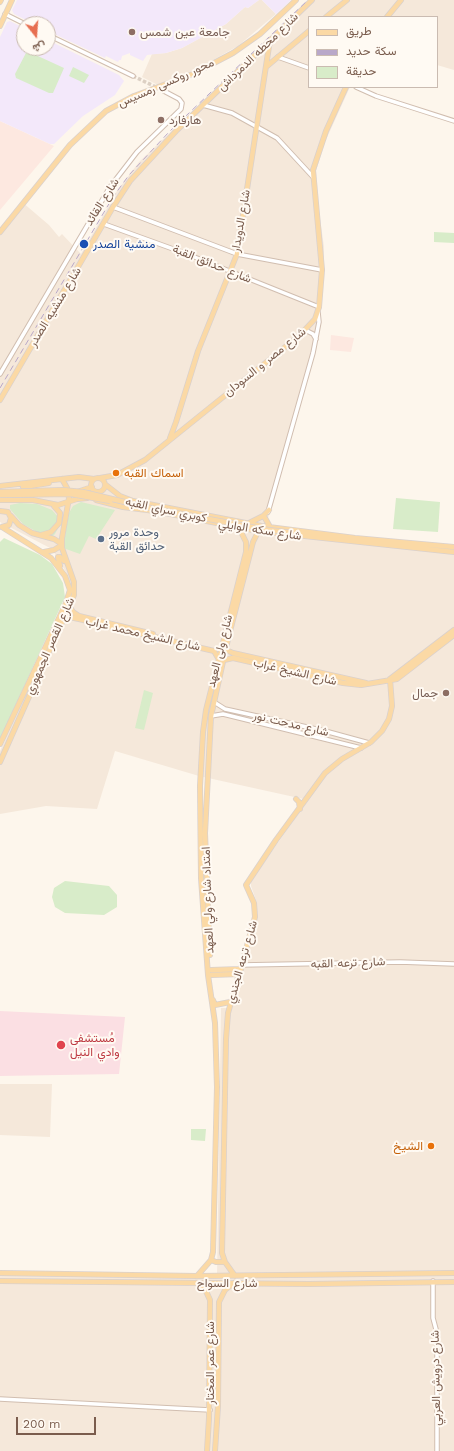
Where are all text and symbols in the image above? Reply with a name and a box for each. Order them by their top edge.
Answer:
street label: شارع محطه الدمرداش [215,10,301,94]
north arrow [16,16,56,56]
legend [308,16,438,88]
text: طريق [346,24,371,38]
place label: جامعة عين شمس [140,25,230,39]
marker: جامعة عين شمس [127,27,137,37]
text: ش [31,39,48,55]
text: سكة حديد [346,44,396,58]
street label: محور روكسى رمسيس [116,55,216,111]
text: حديقة [346,64,376,78]
place label: هارفارد [169,113,201,127]
marker: هارفارد [156,115,166,125]
street label: شارع القائد [82,175,122,229]
street label: شارع الدويدار [228,189,254,253]
place label: منشية الصدر [93,237,155,251]
marker: منشية الصدر [78,238,90,250]
street label: شارع حدائق القبة [170,242,254,286]
street label: شارع منشيه الصدر [26,264,84,350]
street label: شارع مصر و السودان [221,324,309,400]
place label: اسماك القبه [124,466,184,480]
marker: اسماك القبه [111,468,121,478]
street label: كوبري سراي القبه [124,494,208,526]
street label: شارع سكه الوايلي [217,516,303,544]
place label: وحدة مرور حدائق القبة [109,525,165,553]
marker: وحدة مرور حدائق القبة [96,534,106,544]
street label: شارع القصر الجمهوري [22,595,78,697]
street label: شارع ولى العهد [204,613,236,689]
street label: شارع الشيخ محمد غراب [84,614,202,654]
street label: شارع الشيخ غراب [252,655,338,689]
place label: جمال [412,686,438,700]
marker: جمال [441,688,451,698]
street label: شارع مدحت نور [252,708,330,740]
street label: امتداد شارع ولي العهد [199,846,217,954]
street label: شارع ترعه الجندي [223,919,261,1005]
street label: شارع ترعه القبه [310,954,386,972]
place label: مُستشفى وادي النيل [70,1031,120,1059]
marker: مُستشفى وادي النيل [55,1039,67,1051]
place label: الشيخ [393,1139,423,1153]
marker: الشيخ [426,1141,436,1151]
street label: شارع السواح [197,1276,257,1290]
street label: شارع عمر المختار [203,1321,217,1405]
street label: شارع درويش العربي [428,1330,444,1426]
scale bar [18,1409,98,1435]
text: 200 m [23,1417,60,1431]

